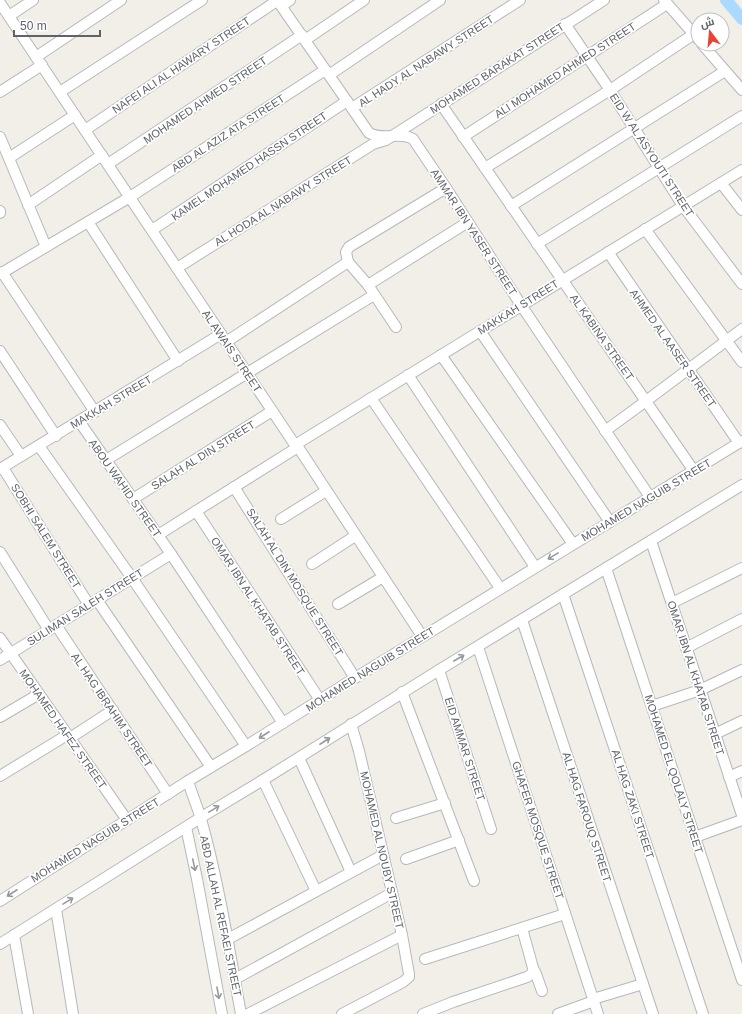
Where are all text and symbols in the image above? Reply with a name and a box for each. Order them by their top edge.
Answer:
scale bar [14,12,100,38]
north arrow [690,12,730,52]
street label: AL HADY AL NABAWY STREET [356,13,496,109]
street label: NAFEI ALI AL HAWARY STREET [110,14,252,116]
text: ش [699,15,716,31]
text: 50 m [20,19,47,33]
street label: MOHAMED BARAKAT STREET [428,20,566,116]
street label: ALI MOHAMED AHMED STREET [492,20,638,120]
street label: MOHAMED AHMED STREET [141,54,269,146]
street label: EID W AL ASYOUTI STREET [608,91,697,219]
street label: ABD AL AZIZ ATA STREET [169,92,287,174]
street label: KAMEL MOHAMED HASSN STREET [169,109,329,223]
street label: AL HODA AL NABAWY STREET [212,154,354,248]
street label: AMMAR IBN YASER STREET [429,167,520,298]
street label: MAKKAH STREET [475,277,561,337]
street label: AHMED AL AASER STREET [628,287,719,410]
street label: AL KABINA STREET [568,292,636,383]
street label: AL AWAIS STREET [200,308,264,395]
street label: MAKKAH STREET [68,373,154,431]
street label: SALAH AL DIN STREET [149,418,257,492]
street label: ABOU WAHID STREET [87,437,164,540]
street label: MOHAMED NAGUIB STREET [579,456,713,544]
street label: SOBHI SALEM STREET [9,482,83,591]
street label: SALAH AL DIN MOSQUE STREET [244,506,346,658]
street label: OMAR IBN AL KHATAB STREET [209,535,307,677]
one-way arrow [548,552,559,560]
street label: SULIMAN SALEH STREET [25,566,145,648]
street label: OMAR IBN AL KHATAB STREET [665,599,727,757]
street label: MOHAMED NAGUIB STREET [304,624,437,714]
street label: AL HAG IBRAHIM STREET [69,651,155,770]
one-way arrow [453,653,465,661]
street label: MOHAMED HAFEZ STREET [17,667,109,791]
street label: MOHAMED EL QOLALY STREET [643,693,705,855]
street label: EID AMMAR STREET [443,696,488,803]
one-way arrow [259,731,270,739]
one-way arrow [319,737,330,745]
street label: AL HAG ZAKI STREET [610,748,656,860]
street label: AL HAG FAROUQ STREET [560,751,614,884]
street label: GHAFER MOSQUE STREET [510,760,566,901]
street label: MOHAMED AL NOUBY STREET [358,770,406,930]
street label: MOHAMED NAGUIB STREET [29,795,162,885]
one-way arrow [208,805,220,813]
street label: ABD ALLAH AL REFAEI STREET [198,835,244,998]
one-way arrow [191,858,199,871]
one-way arrow [6,890,18,898]
one-way arrow [63,897,74,905]
one-way arrow [214,986,222,999]

